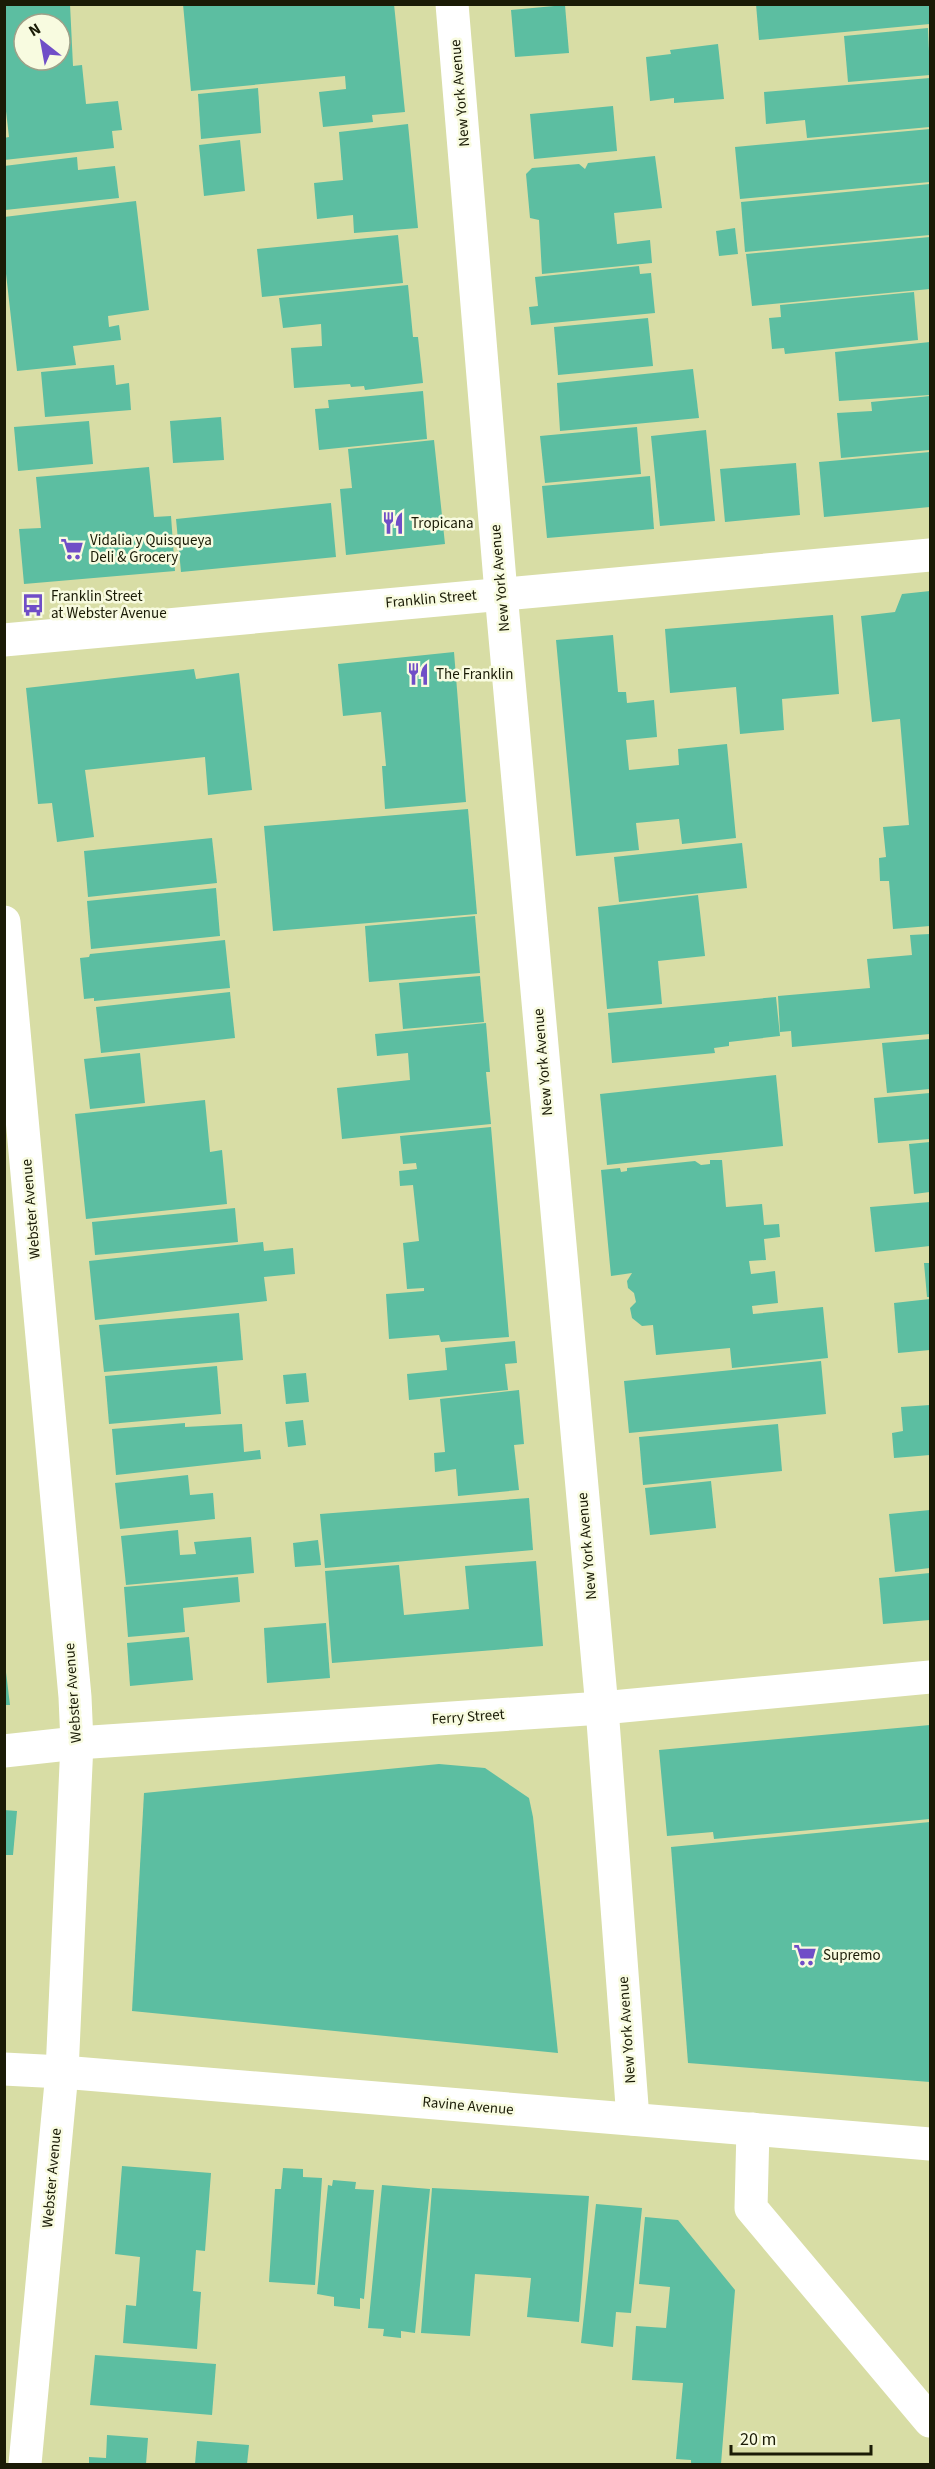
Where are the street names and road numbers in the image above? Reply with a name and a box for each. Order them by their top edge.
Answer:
street label: New York Avenue [445,39,475,147]
street label: New York Avenue [485,524,515,632]
street label: Franklin Street [385,585,477,613]
street label: New York Avenue [528,1008,558,1116]
street label: Webster Avenue [16,1158,46,1260]
street label: New York Avenue [572,1492,602,1600]
street label: Webster Avenue [59,1642,87,1744]
street label: Ferry Street [431,1704,505,1730]
street label: New York Avenue [613,1976,641,2084]
street label: Ravine Avenue [421,2092,515,2120]
street label: Webster Avenue [37,2127,67,2229]

